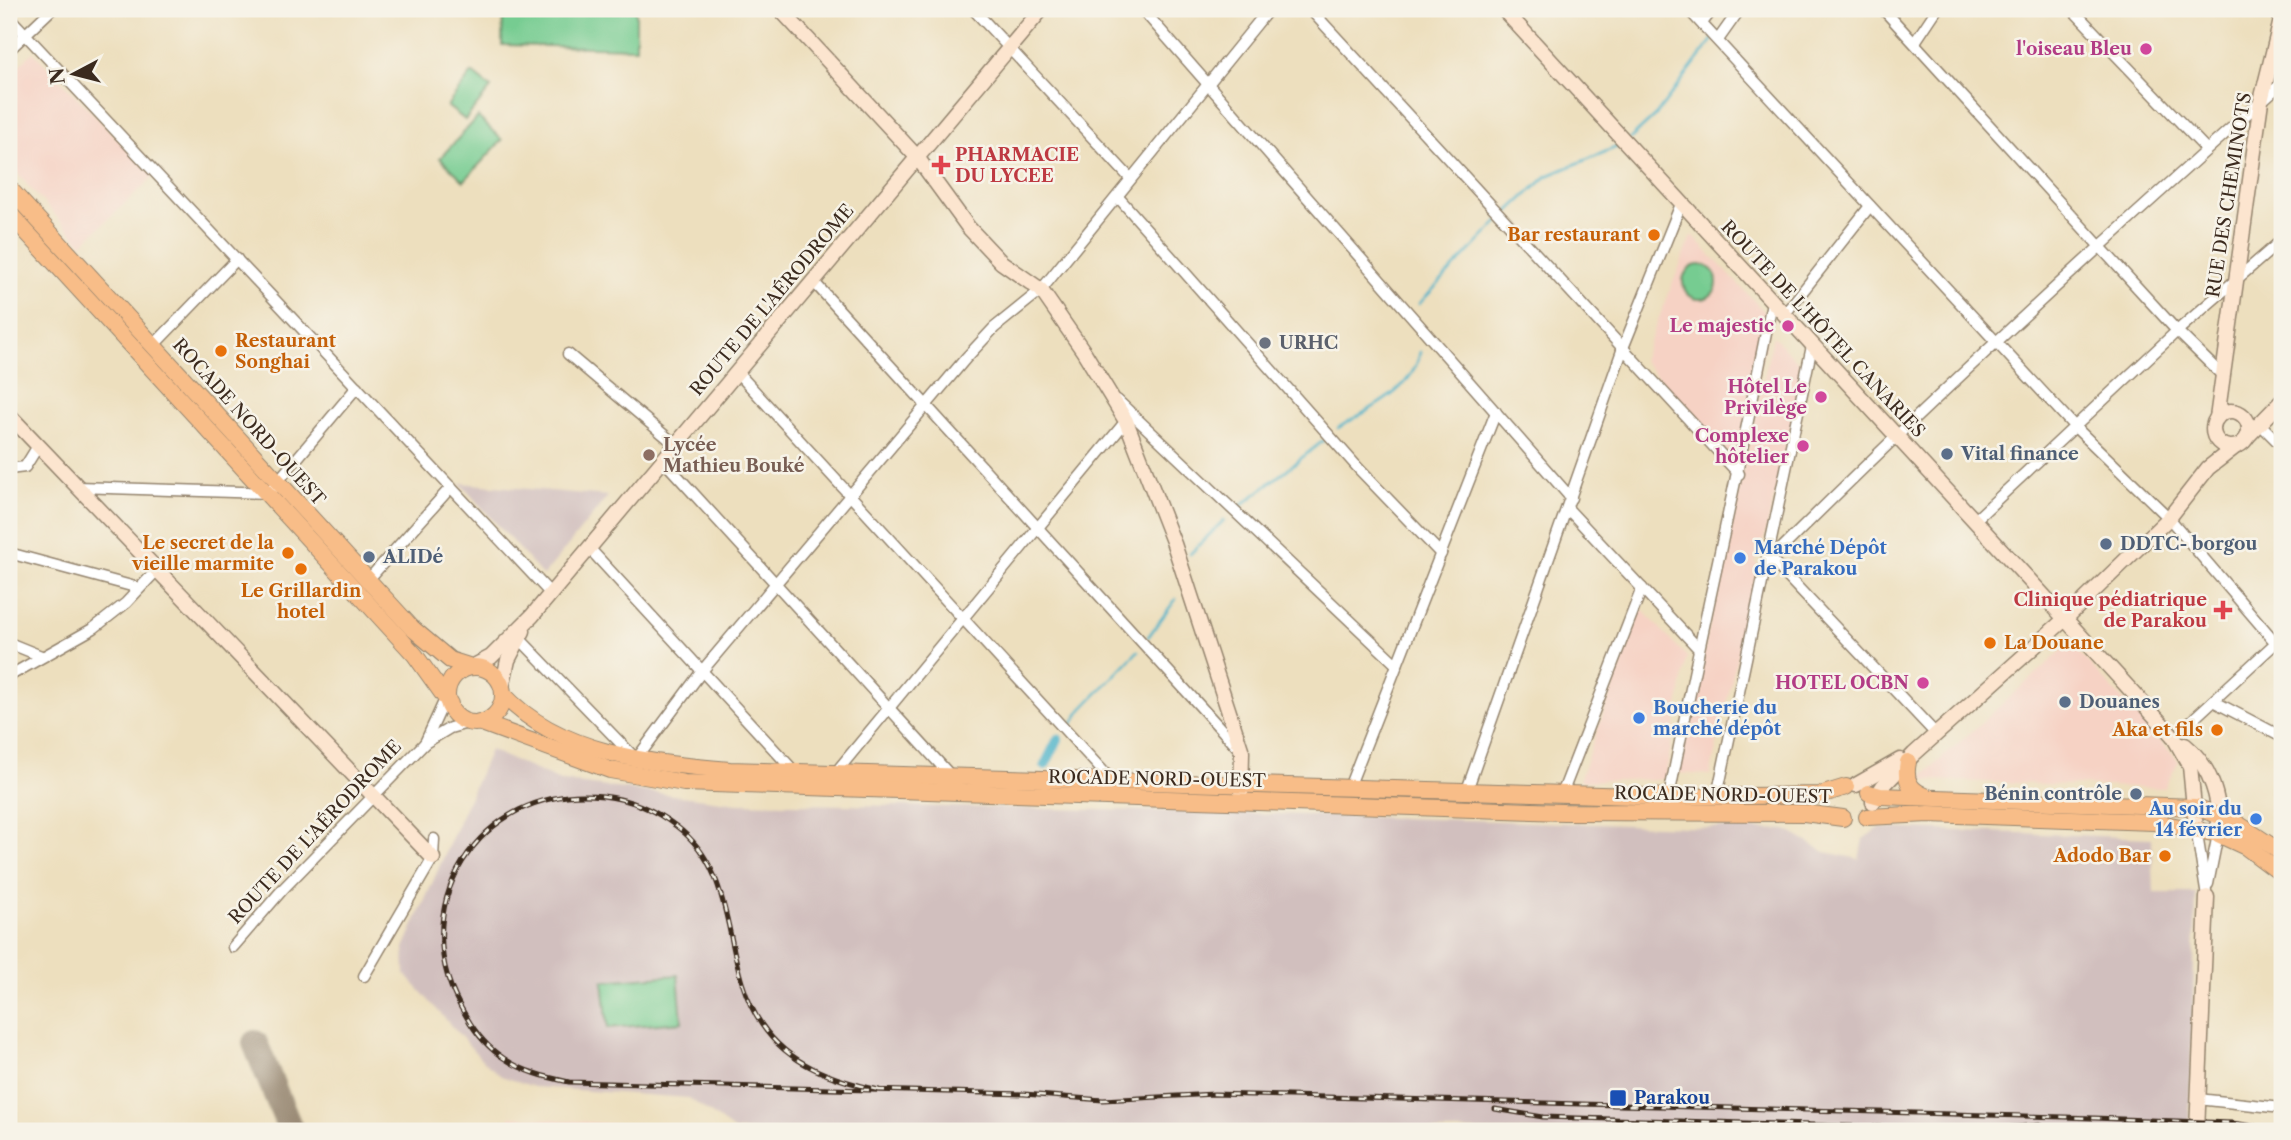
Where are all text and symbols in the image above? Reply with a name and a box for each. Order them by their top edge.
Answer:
north arrow [38,38,108,108]
place label: l'oiseau Bleu [2016,38,2132,60]
marker: l'oiseau Bleu [2138,41,2154,57]
text: N [45,66,70,86]
street label: RUE DES CHEMINOTS [2202,91,2256,299]
place label: PHARMACIE DU LYCEE [955,144,1079,187]
marker: PHARMACIE DU LYCEE [933,157,949,173]
street label: ROUTE DE L'AÉRODROME [685,199,859,400]
street label: ROUTE DE L'HÔTEL CANARIES [1716,215,1930,442]
place label: Bar restaurant [1507,224,1641,246]
marker: Bar restaurant [1646,227,1662,243]
place label: Le majestic [1669,315,1774,337]
marker: Le majestic [1780,318,1796,334]
place label: Restaurant Songhai [235,330,337,373]
place label: URHC [1279,332,1338,354]
street label: ROCADE NORD-OUEST [168,334,330,511]
marker: URHC [1257,335,1273,351]
marker: Restaurant Songhai [213,343,229,359]
place label: Hôtel Le Privilège [1724,376,1807,419]
marker: Hôtel Le Privilège [1813,389,1829,405]
place label: Complexe hôtelier [1695,425,1789,468]
place label: Lycée Mathieu Bouké [663,434,805,477]
marker: Complexe hôtelier [1795,438,1811,454]
place label: Vital finance [1960,443,2079,465]
marker: Vital finance [1939,446,1955,462]
marker: Lycée Mathieu Bouké [641,447,657,463]
place label: Le secret de la vieille marmite [131,532,275,575]
place label: DDTC- borgou [2120,533,2257,555]
marker: DDTC- borgou [2098,536,2114,552]
place label: Marché Dépôt de Parakou [1754,537,1887,580]
marker: Le secret de la vieille marmite [280,545,296,561]
place label: ALIDé [382,546,444,568]
marker: ALIDé [361,549,377,565]
marker: Marché Dépôt de Parakou [1732,550,1748,566]
marker: Le Grillardin hotel [293,561,309,577]
place label: Le Grillardin hotel [241,580,362,623]
place label: Clinique pédiatrique de Parakou [2013,589,2207,632]
marker: Clinique pédiatrique de Parakou [2213,600,2233,620]
place label: La Douane [2004,632,2104,654]
marker: La Douane [1982,635,1998,651]
place label: HOTEL OCBN [1775,672,1909,694]
marker: HOTEL OCBN [1915,675,1931,691]
place label: Douanes [2079,691,2160,713]
marker: Douanes [2057,694,2073,710]
place label: Boucherie du marché dépôt [1653,697,1782,740]
marker: Boucherie du marché dépôt [1631,710,1647,726]
place label: Aka et fils [2111,719,2203,741]
marker: Aka et fils [2209,722,2225,738]
street label: ROUTE DE L'AÉRODROME [223,735,406,929]
street label: ROCADE NORD-OUEST [1048,766,1266,792]
street label: ROCADE NORD-OUEST [1614,782,1832,808]
place label: Bénin contrôle [1984,783,2122,805]
marker: Bénin contrôle [2128,786,2144,802]
place label: Au soir du 14 février [2148,798,2242,841]
marker: Au soir du 14 février [2248,811,2264,827]
place label: Adodo Bar [2052,845,2151,867]
marker: Adodo Bar [2157,848,2173,864]
place label: Parakou [1634,1087,1710,1109]
marker: Parakou [1608,1088,1628,1108]

